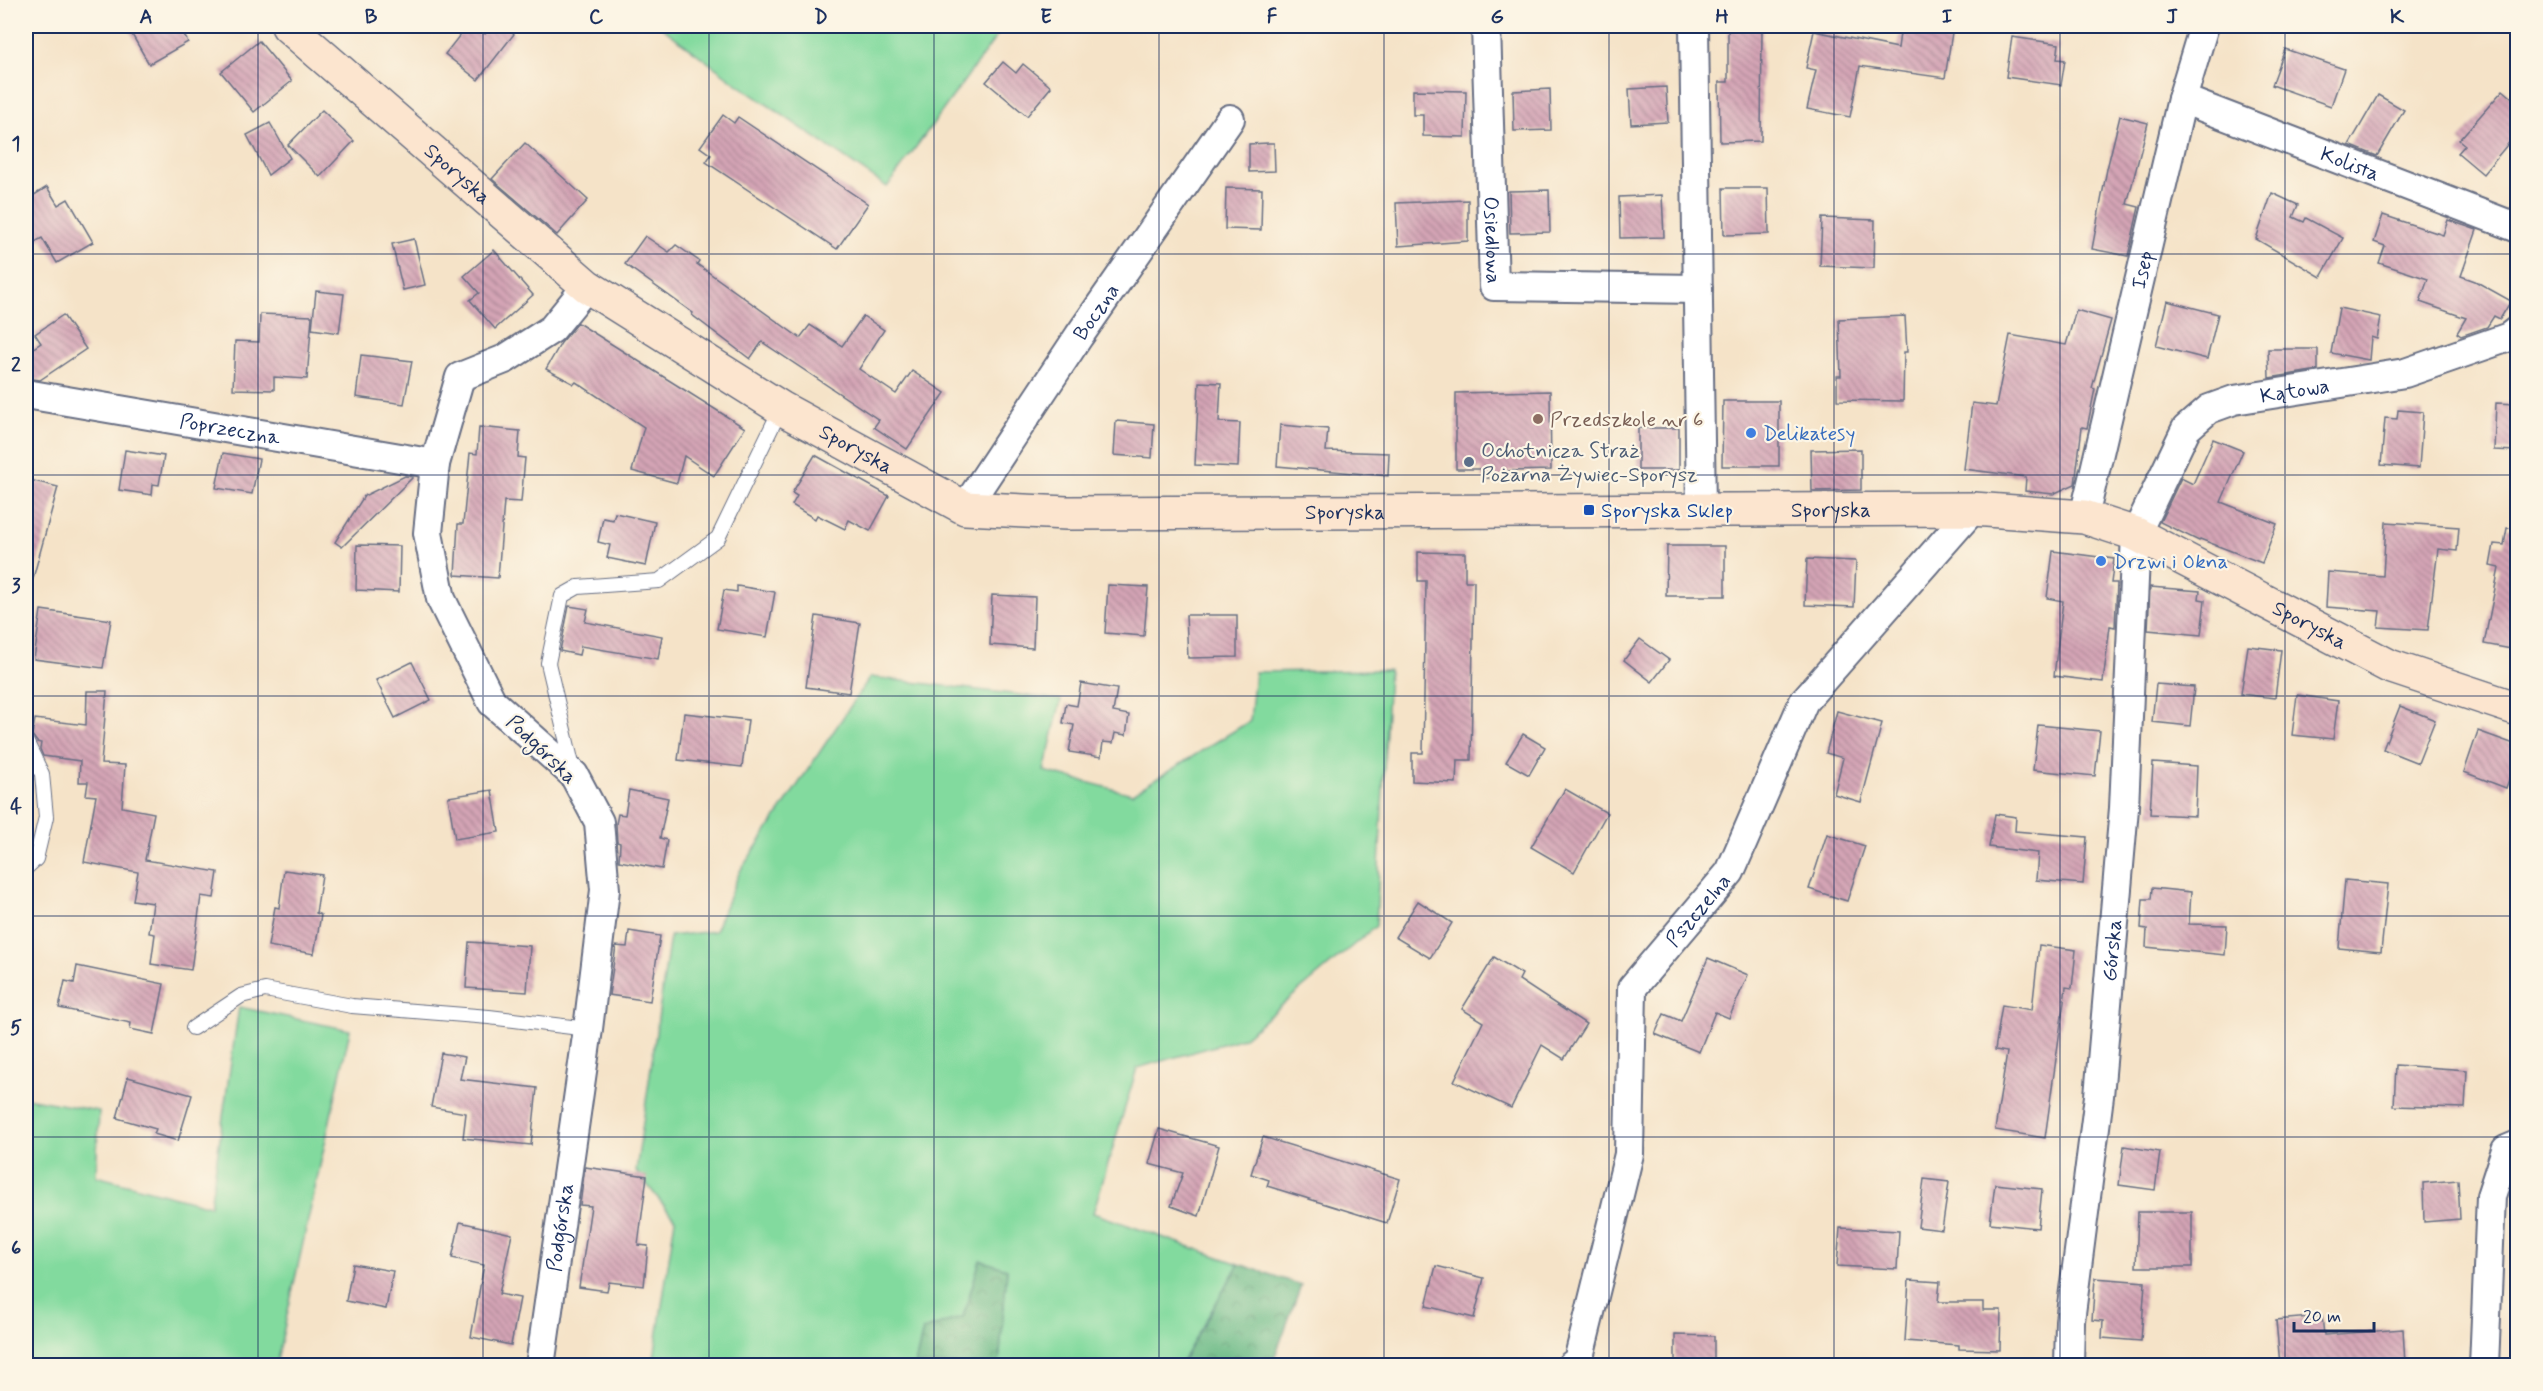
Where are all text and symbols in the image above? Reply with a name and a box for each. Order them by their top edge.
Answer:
text: A [139,4,153,31]
text: B [365,4,378,31]
text: C [589,4,604,31]
text: D [814,4,828,31]
text: E [1040,4,1052,31]
text: F [1267,4,1278,31]
text: G [1490,4,1504,31]
text: H [1715,4,1729,31]
text: I [1942,4,1952,31]
text: J [2166,4,2178,31]
text: K [2390,4,2405,31]
text: 1 [12,131,20,158]
street label: Sporyska [418,138,497,211]
street label: Kolista [2316,140,2383,188]
street label: Osiedlowa [1476,196,1507,284]
street label: Isep [2125,248,2161,292]
street label: Boczna [1067,278,1126,346]
text: 2 [11,352,21,379]
street label: Kątowa [2258,372,2332,411]
place label: Przedszkole nr 6 [1550,406,1704,434]
street label: Poprzeczna [178,408,283,452]
marker: Przedszkole nr 6 [1531,412,1545,426]
street label: Sporyska [814,418,898,481]
place label: Delikatesy [1763,420,1855,448]
marker: Delikatesy [1744,426,1758,440]
place label: Ochotnicza Straż Pożarna Żywiec-Sporysz [1481,437,1698,489]
marker: Ochotnicza Straż Pożarna Żywiec-Sporysz [1462,455,1476,469]
street label: Sporyska [1791,496,1871,525]
place label: Sporyska Sklep [1601,497,1733,525]
street label: Sporyska [1305,499,1385,527]
marker: Sporyska Sklep [1582,503,1596,517]
place label: Drzwi i Okna [2113,548,2228,576]
marker: Drzwi i Okna [2094,554,2108,568]
text: 3 [11,573,21,600]
street label: Sporyska [2267,595,2351,657]
street label: Podgórska [499,709,583,791]
text: 4 [10,794,22,821]
street label: Pszczelna [1660,868,1738,953]
street label: Górska [2096,918,2129,983]
text: 5 [10,1015,22,1042]
street label: Podgórska [541,1182,581,1274]
text: 6 [11,1235,21,1262]
scale bar [2294,1295,2374,1333]
text: 20 m [2303,1305,2341,1329]

